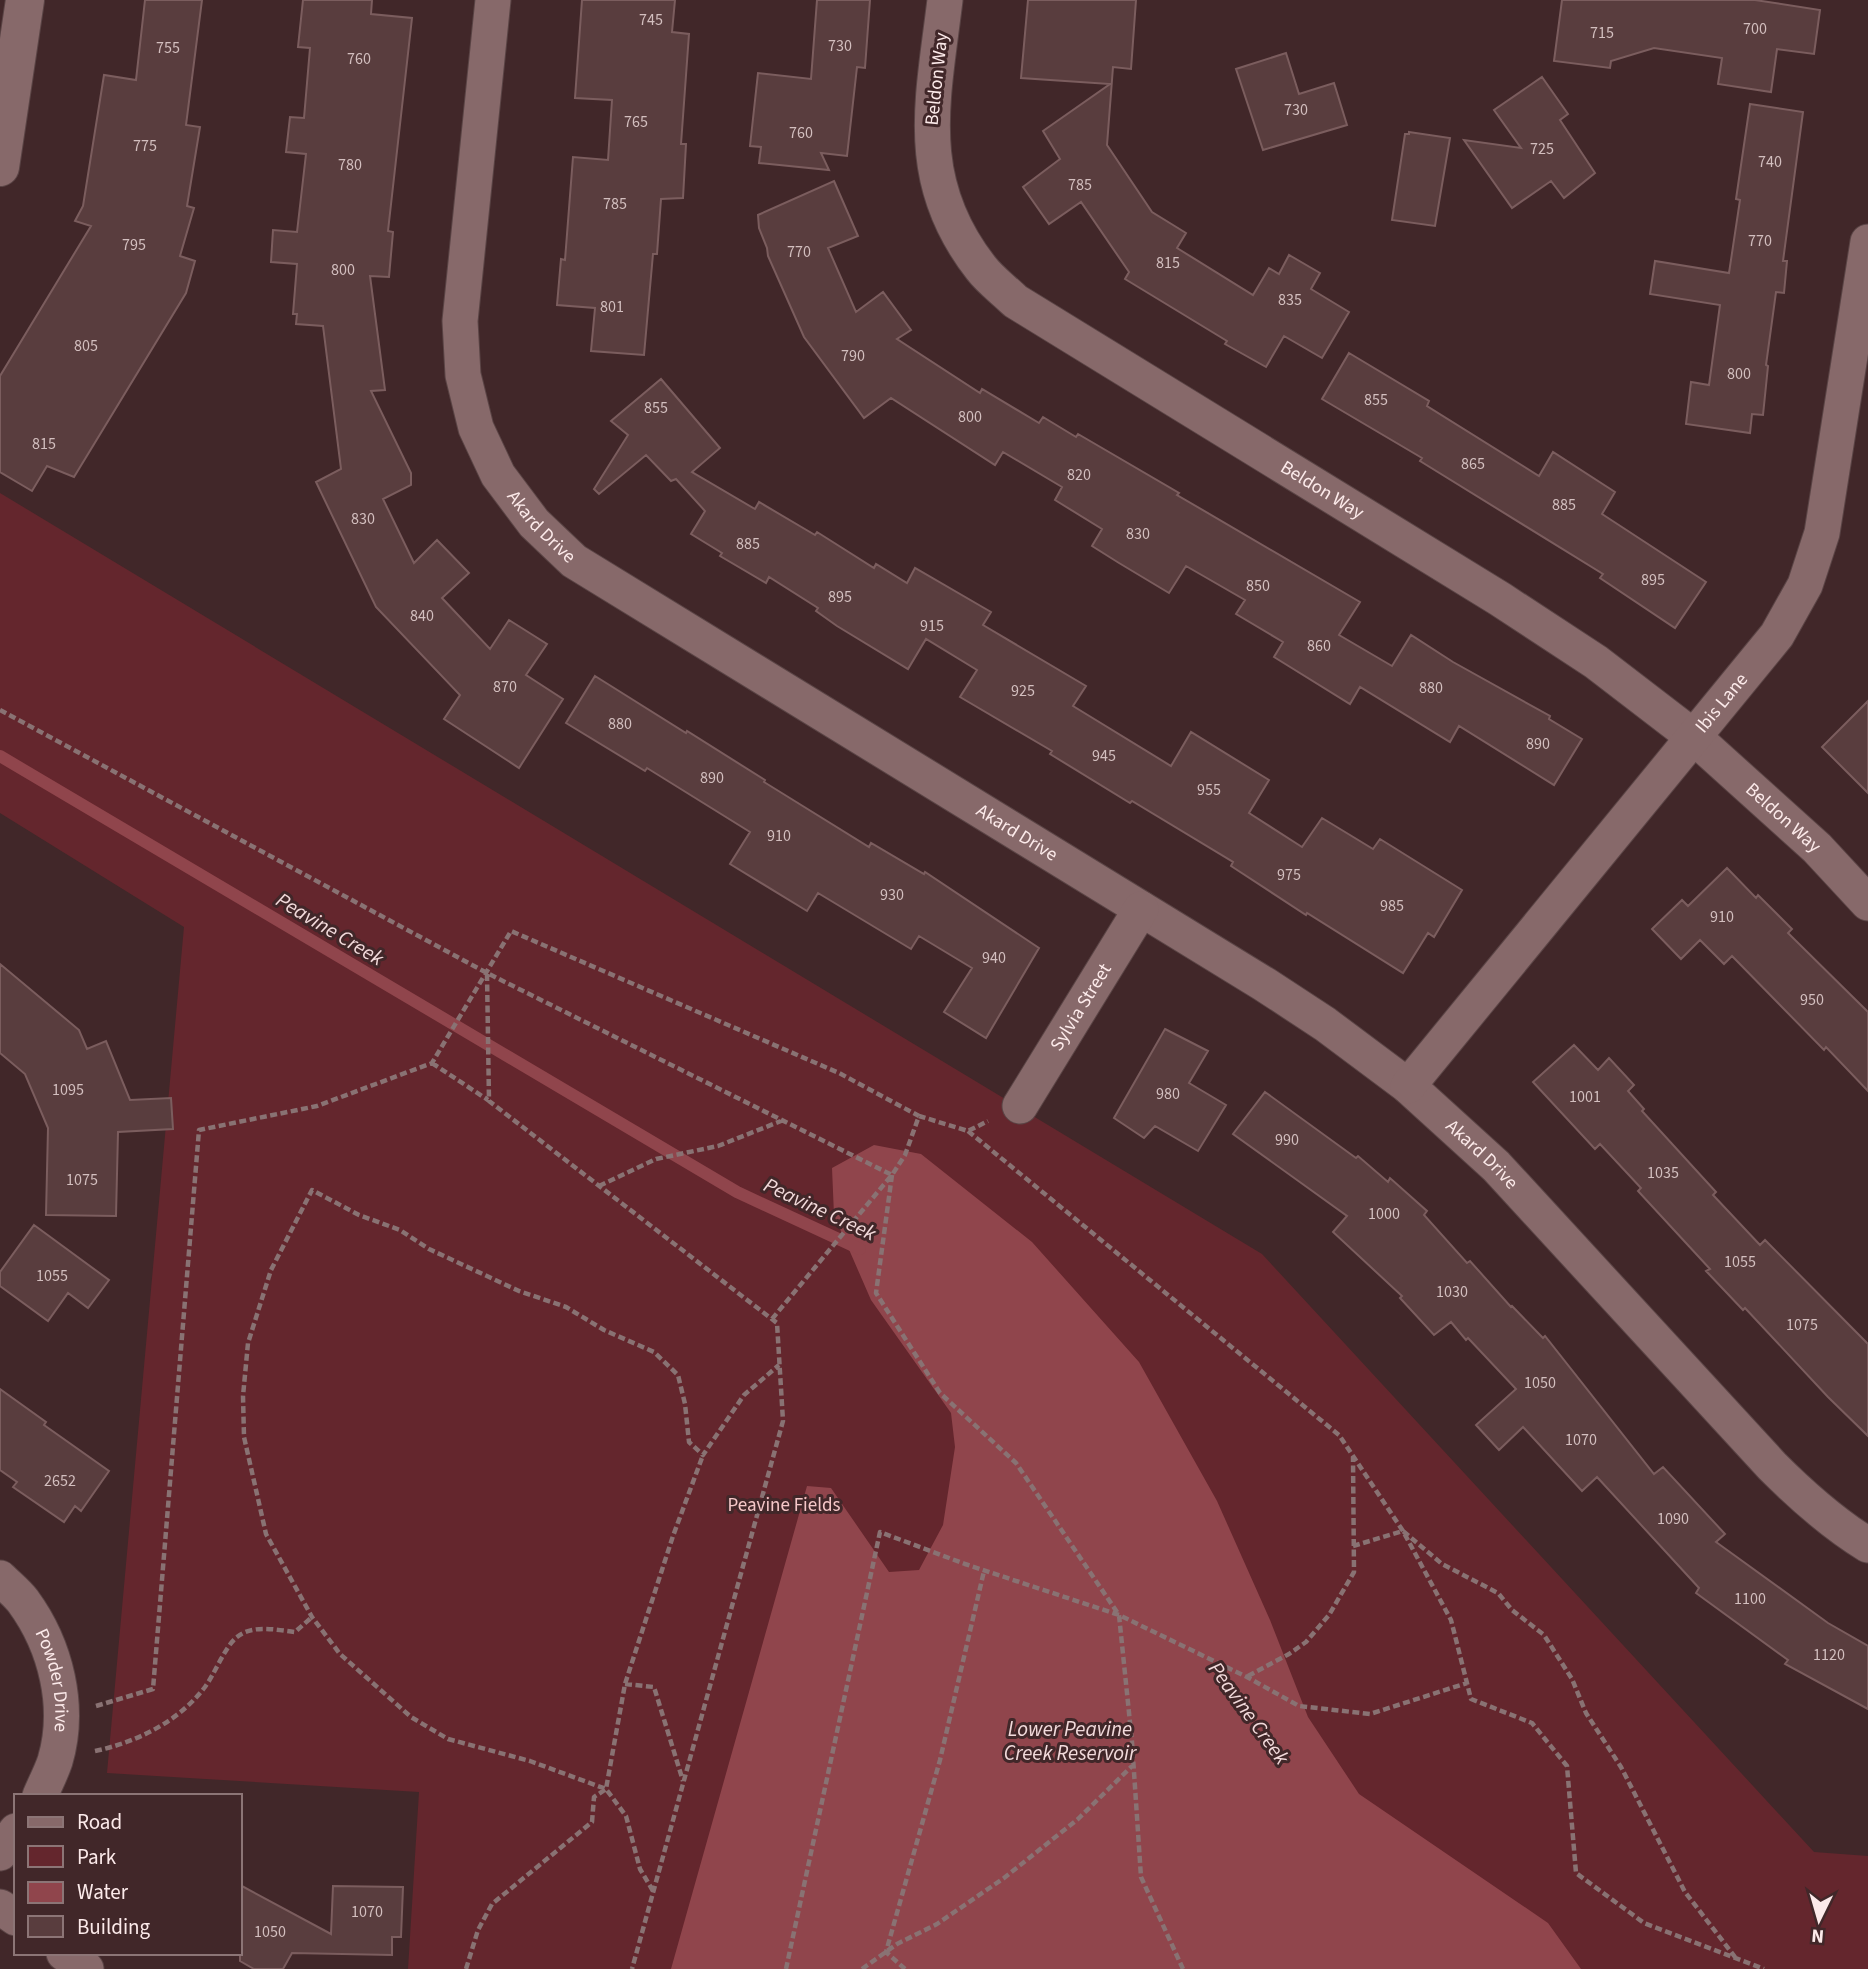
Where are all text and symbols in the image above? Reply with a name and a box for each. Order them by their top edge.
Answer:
house number: 745 [639,9,663,31]
house number: 700 [1743,18,1767,40]
house number: 715 [1590,22,1614,44]
street label: Beldon Way [919,31,955,127]
house number: 730 [828,35,852,57]
house number: 755 [156,37,180,59]
house number: 760 [347,48,371,70]
house number: 730 [1284,99,1308,121]
house number: 765 [624,111,648,133]
house number: 760 [789,122,813,144]
house number: 775 [133,135,157,157]
house number: 725 [1530,138,1554,160]
house number: 740 [1758,151,1782,173]
house number: 780 [338,154,362,176]
house number: 785 [1068,174,1092,196]
house number: 785 [603,193,627,215]
house number: 770 [1748,230,1772,252]
house number: 795 [122,234,146,256]
house number: 770 [787,241,811,263]
house number: 815 [1156,252,1180,274]
house number: 800 [331,259,355,281]
house number: 835 [1278,289,1302,311]
house number: 801 [600,296,624,318]
house number: 805 [74,335,98,357]
house number: 790 [841,345,865,367]
house number: 800 [1727,363,1751,385]
house number: 855 [1364,389,1388,411]
house number: 855 [644,397,668,419]
house number: 800 [958,406,982,428]
house number: 815 [32,433,56,455]
house number: 865 [1461,453,1485,475]
street label: Beldon Way [1275,454,1369,526]
house number: 820 [1067,464,1091,486]
street label: Akard Drive [501,485,582,570]
house number: 885 [1552,494,1576,516]
house number: 830 [351,508,375,530]
house number: 830 [1126,523,1150,545]
house number: 885 [736,533,760,555]
house number: 895 [1641,569,1665,591]
house number: 850 [1246,575,1270,597]
house number: 895 [828,586,852,608]
house number: 840 [410,605,434,627]
house number: 915 [920,615,944,637]
house number: 860 [1307,635,1331,657]
street label: Ibis Lane [1689,667,1754,739]
house number: 870 [493,676,517,698]
house number: 880 [1419,677,1443,699]
house number: 925 [1011,680,1035,702]
house number: 880 [608,713,632,735]
house number: 890 [1526,733,1550,755]
house number: 945 [1092,745,1116,767]
house number: 890 [700,767,724,789]
street label: Beldon Way [1739,776,1827,859]
house number: 955 [1197,779,1221,801]
street label: Akard Drive [971,797,1063,868]
house number: 910 [767,825,791,847]
house number: 975 [1277,864,1301,886]
house number: 930 [880,884,904,906]
water label: Peavine Creek [270,885,390,974]
house number: 985 [1380,895,1404,917]
house number: 910 [1710,906,1734,928]
house number: 940 [982,947,1006,969]
street label: Sylvia Street [1043,958,1118,1056]
house number: 950 [1800,989,1824,1011]
house number: 1095 [52,1079,84,1101]
house number: 980 [1156,1083,1180,1105]
house number: 1001 [1569,1086,1601,1108]
street label: Akard Drive [1440,1113,1524,1195]
house number: 990 [1275,1129,1299,1151]
house number: 1035 [1647,1162,1679,1184]
house number: 1075 [66,1169,98,1191]
water label: Peavine Creek [759,1170,882,1249]
house number: 1000 [1368,1203,1400,1225]
house number: 1055 [1724,1251,1756,1273]
house number: 1055 [36,1265,68,1287]
house number: 1030 [1436,1281,1468,1303]
house number: 1075 [1786,1314,1818,1336]
house number: 1050 [1524,1372,1556,1394]
house number: 1070 [1565,1429,1597,1451]
house number: 2652 [44,1470,76,1492]
park label: Peavine Fields [727,1492,841,1519]
house number: 1090 [1657,1508,1689,1530]
house number: 1100 [1734,1588,1766,1610]
street label: Powder Drive [28,1624,75,1733]
house number: 1120 [1813,1644,1845,1666]
water label: Peavine Creek [1201,1655,1297,1772]
water label: Lower Peavine Creek Reservoir [1004,1714,1137,1768]
legend [14,1794,242,1955]
text: Road [77,1807,122,1837]
text: Park [77,1842,117,1872]
text: Water [77,1877,129,1907]
north arrow [1784,1885,1854,1955]
house number: 1070 [351,1901,383,1923]
text: Building [77,1912,151,1942]
house number: 1050 [254,1921,286,1943]
text: N [1810,1921,1825,1949]

